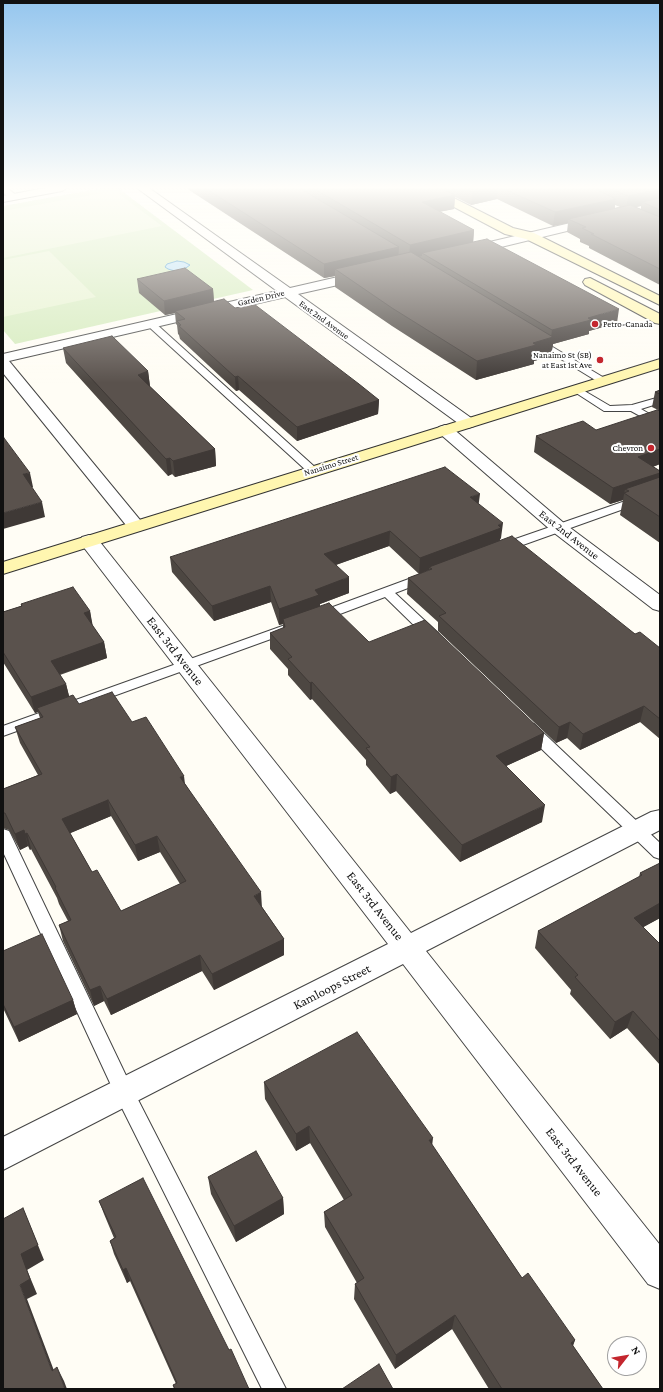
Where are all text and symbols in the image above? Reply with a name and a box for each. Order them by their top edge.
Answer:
street label: Garden Drive [237,287,285,309]
street label: East 2nd Avenue [297,298,351,342]
marker: Petro-Canada [590,319,600,329]
place label: Petro-Canada [603,319,653,329]
place label: Nanaimo St (SB) at East 1st Ave [533,350,592,371]
marker: Nanaimo St (SB) at East 1st Ave [595,355,605,365]
place label: Chevron [612,443,643,453]
marker: Chevron [646,443,656,453]
street label: Nanaimo Street [303,452,359,478]
street label: East 2nd Avenue [536,507,602,563]
street label: East 3rd Avenue [143,613,207,689]
street label: East 3rd Avenue [343,868,407,944]
street label: Kamloops Street [291,961,373,1013]
street label: East 3rd Avenue [542,1124,606,1200]
north arrow [607,1336,647,1376]
text: N [629,1344,644,1357]

